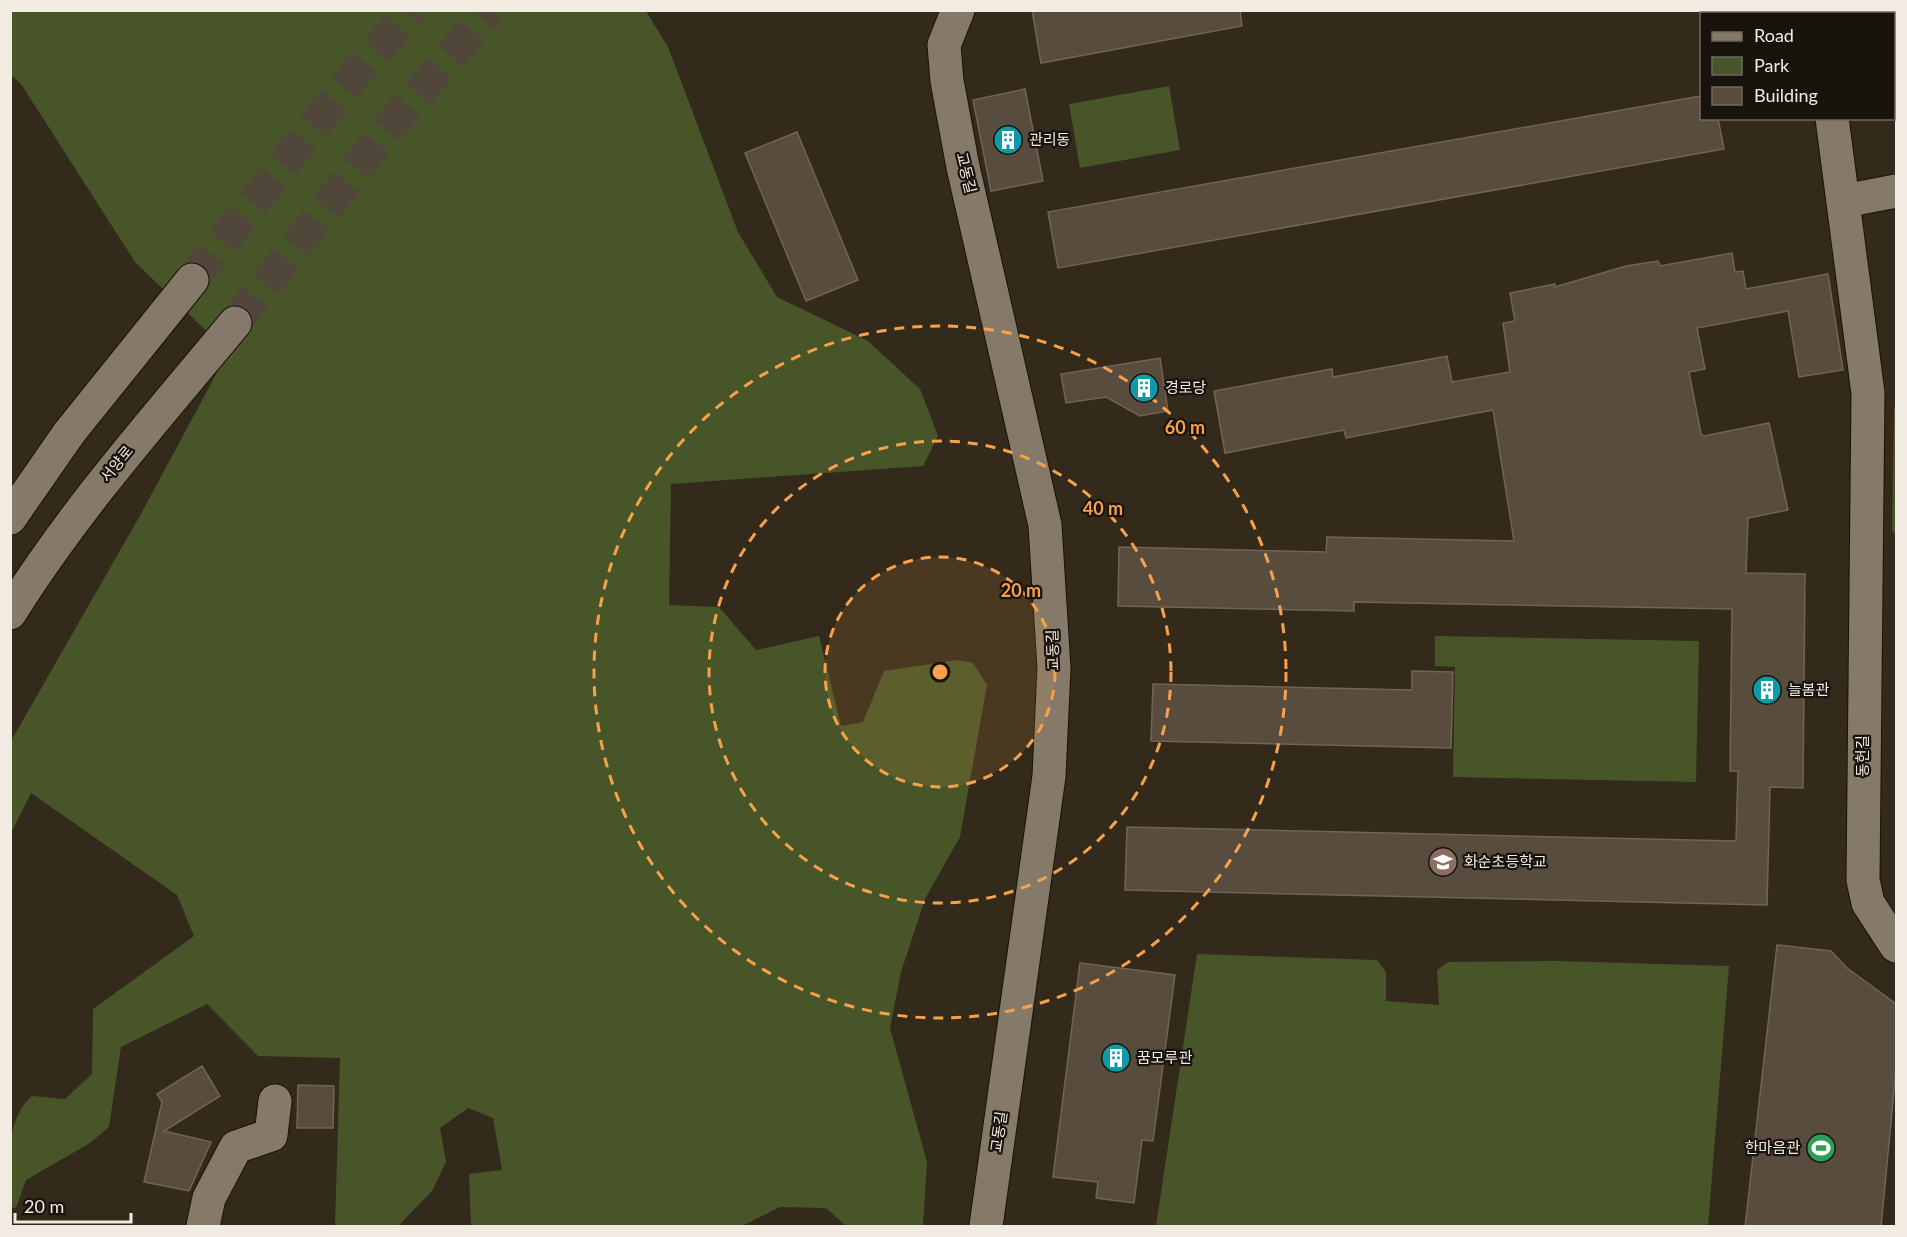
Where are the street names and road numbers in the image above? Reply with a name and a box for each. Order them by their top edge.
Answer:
street label: 교동길 [953,150,981,195]
street label: 서양로 [96,442,136,485]
street label: 교동길 [1042,629,1062,671]
street label: 동헌길 [1853,735,1871,777]
street label: 교동길 [986,1110,1010,1154]

